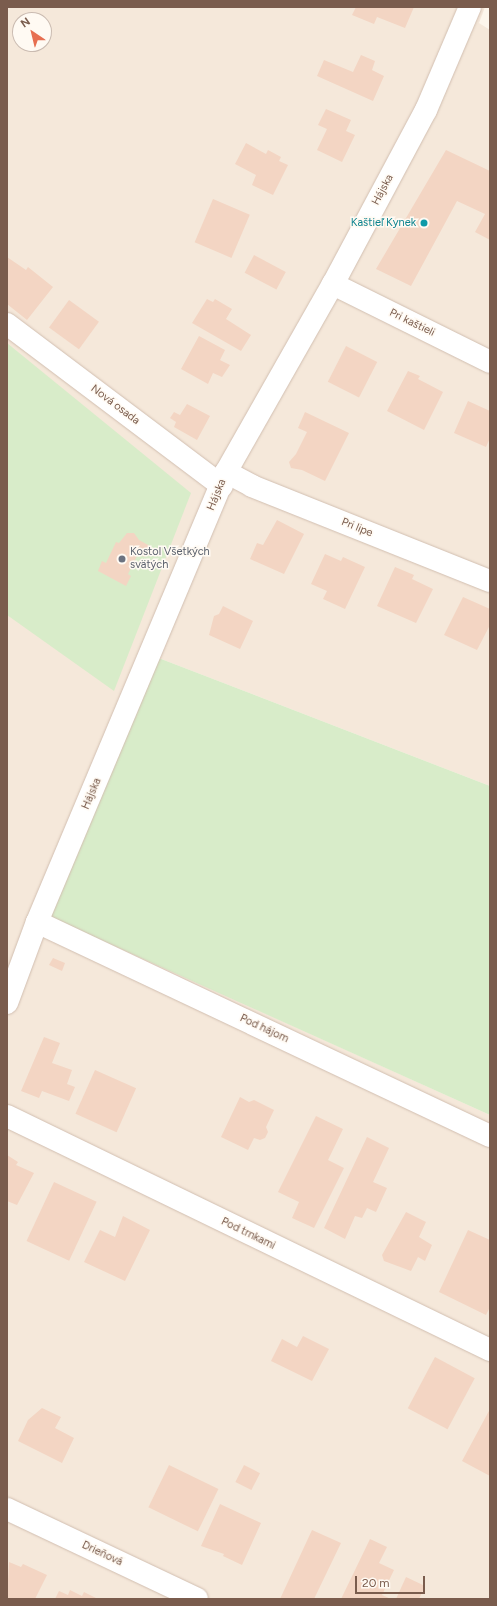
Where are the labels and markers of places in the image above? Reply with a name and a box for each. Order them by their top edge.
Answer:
place label: Kaštieľ Kynek [351,216,416,230]
marker: Kaštieľ Kynek [419,218,429,228]
place label: Kostol Všetkých svätých [130,546,210,572]
marker: Kostol Všetkých svätých [117,554,127,564]

